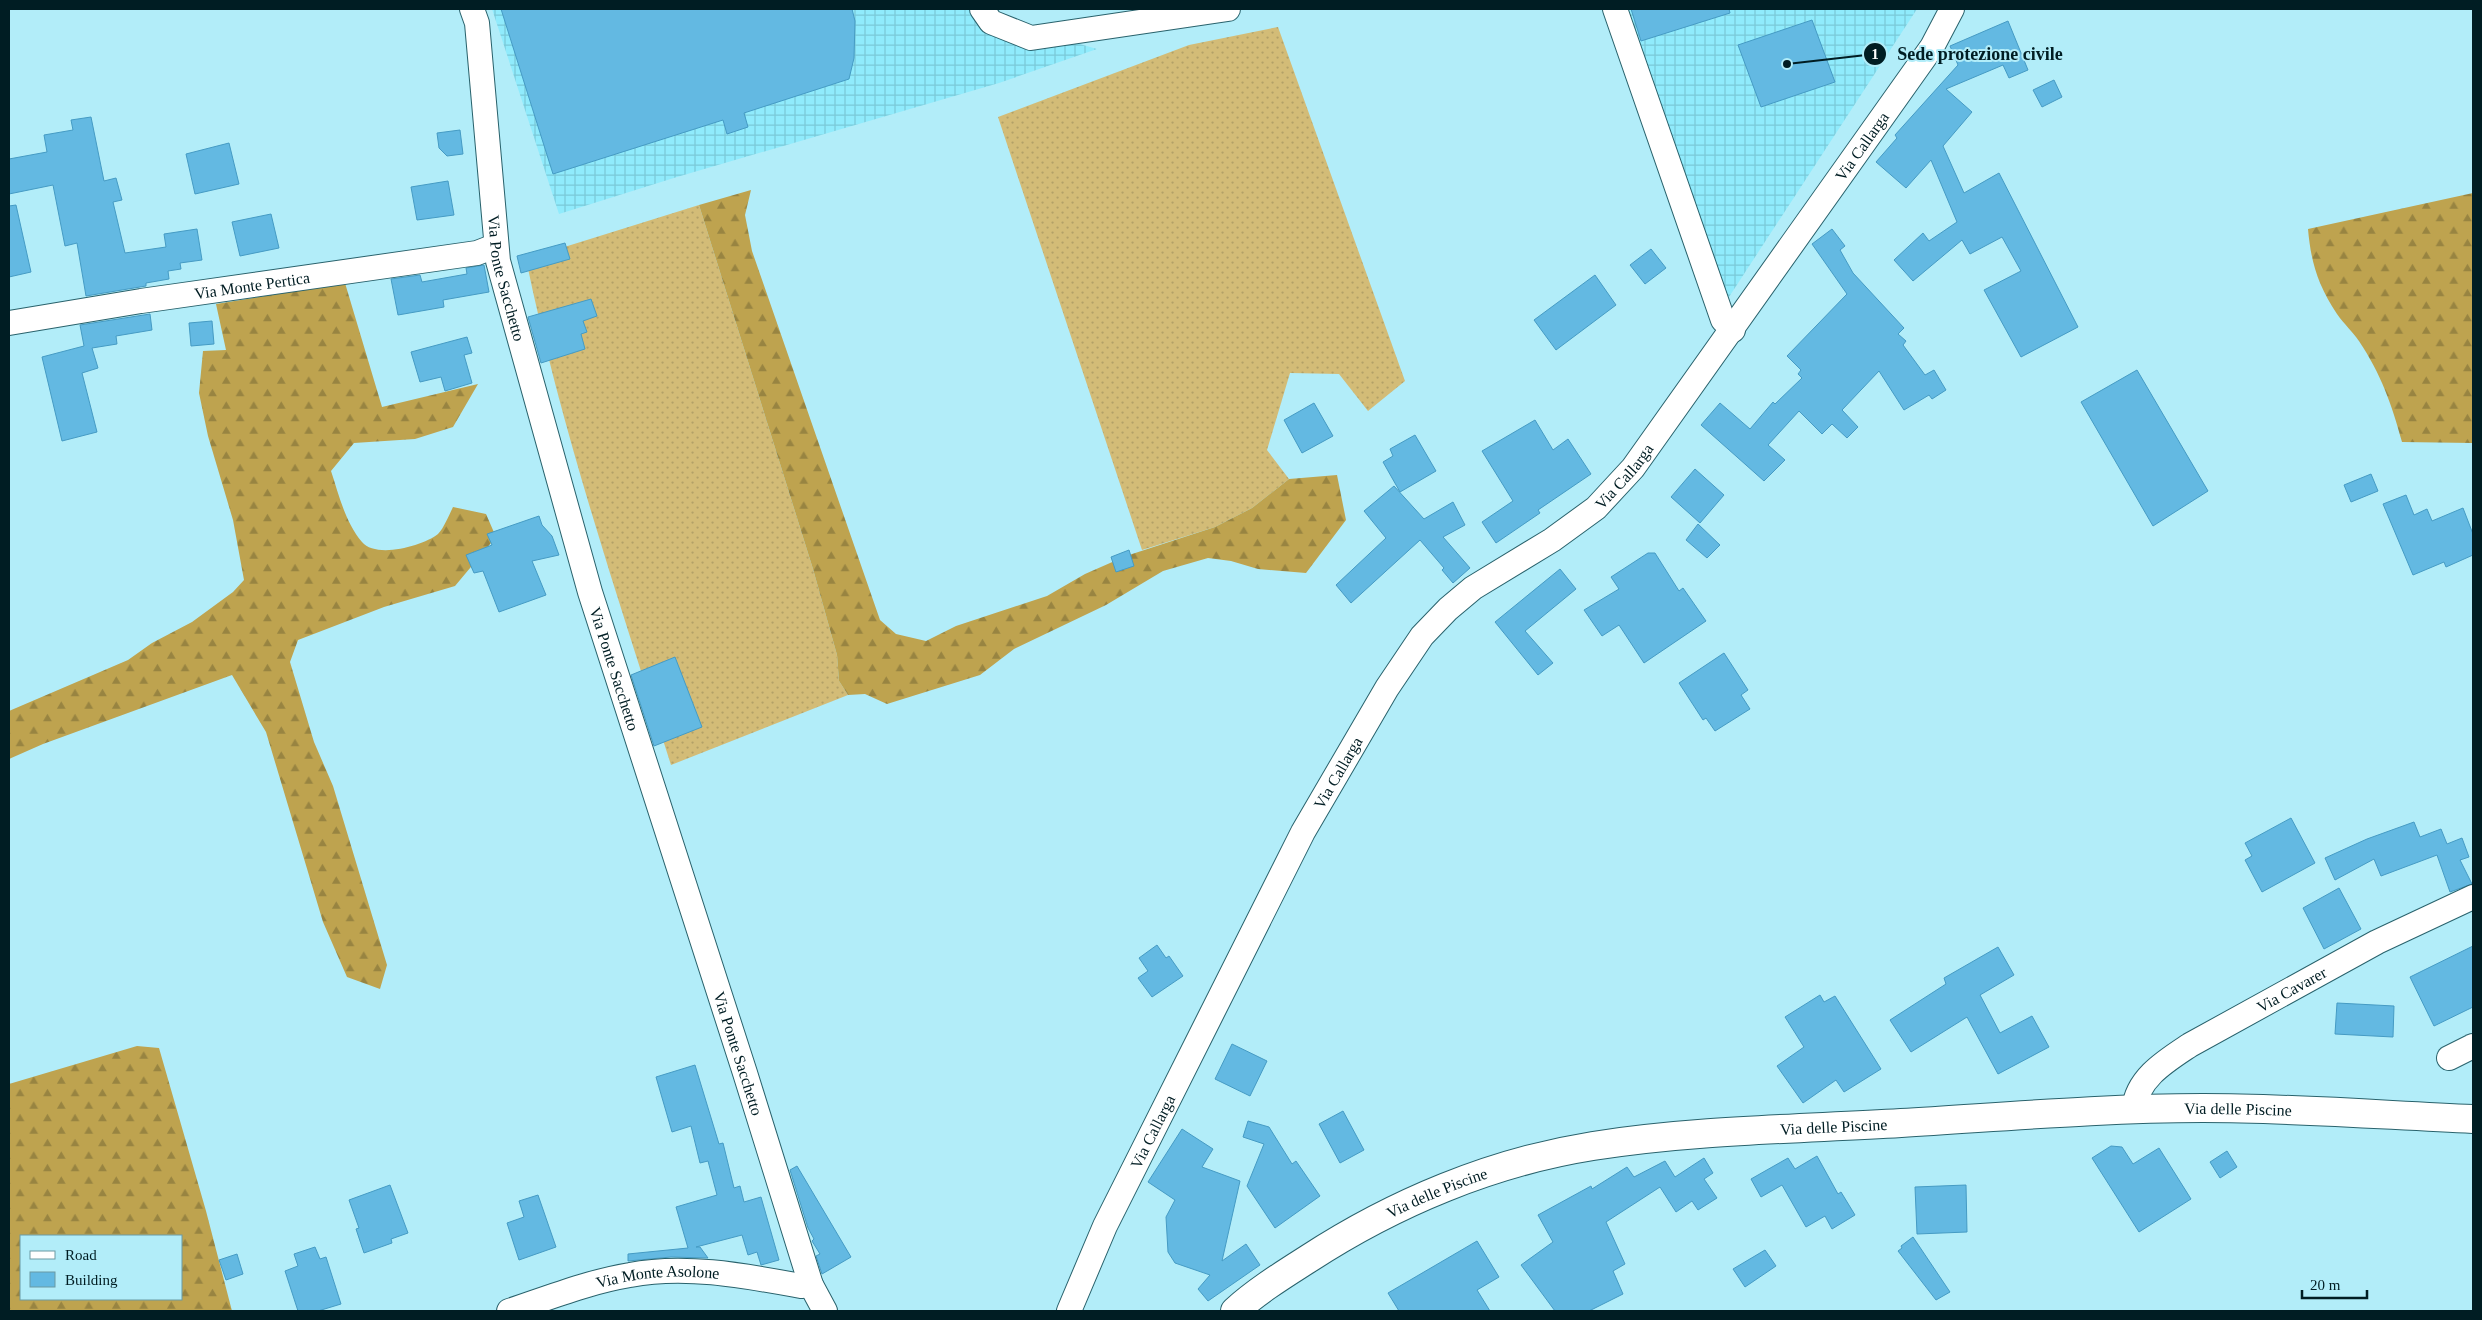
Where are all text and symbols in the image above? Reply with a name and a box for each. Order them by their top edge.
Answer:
callout: Sede protezione civile [1862,38,2073,71]
text: Sede protezione civile [1897,44,2063,64]
text: 1 [1871,46,1879,62]
street label: Via Callarga [1832,109,1892,184]
street label: Via Ponte Sacchetto [485,214,528,343]
street label: Via Monte Pertica [193,269,311,302]
street label: Via Callarga [1592,441,1657,512]
street label: Via Ponte Sacchetto [586,605,642,733]
street label: Via Callarga [1311,734,1366,812]
street label: Via Cavarer [2254,963,2330,1016]
street label: Via Ponte Sacchetto [710,990,766,1117]
street label: Via Callarga [1127,1092,1178,1171]
street label: Via delle Piscine [2184,1100,2292,1119]
street label: Via delle Piscine [1780,1116,1888,1138]
street label: Via delle Piscine [1384,1165,1489,1222]
legend [20,1235,182,1300]
text: Road [65,1247,97,1263]
street label: Via Monte Asolone [594,1263,720,1291]
scale bar [2302,1268,2367,1300]
text: Building [65,1272,118,1288]
text: 20 m [2310,1277,2341,1293]

